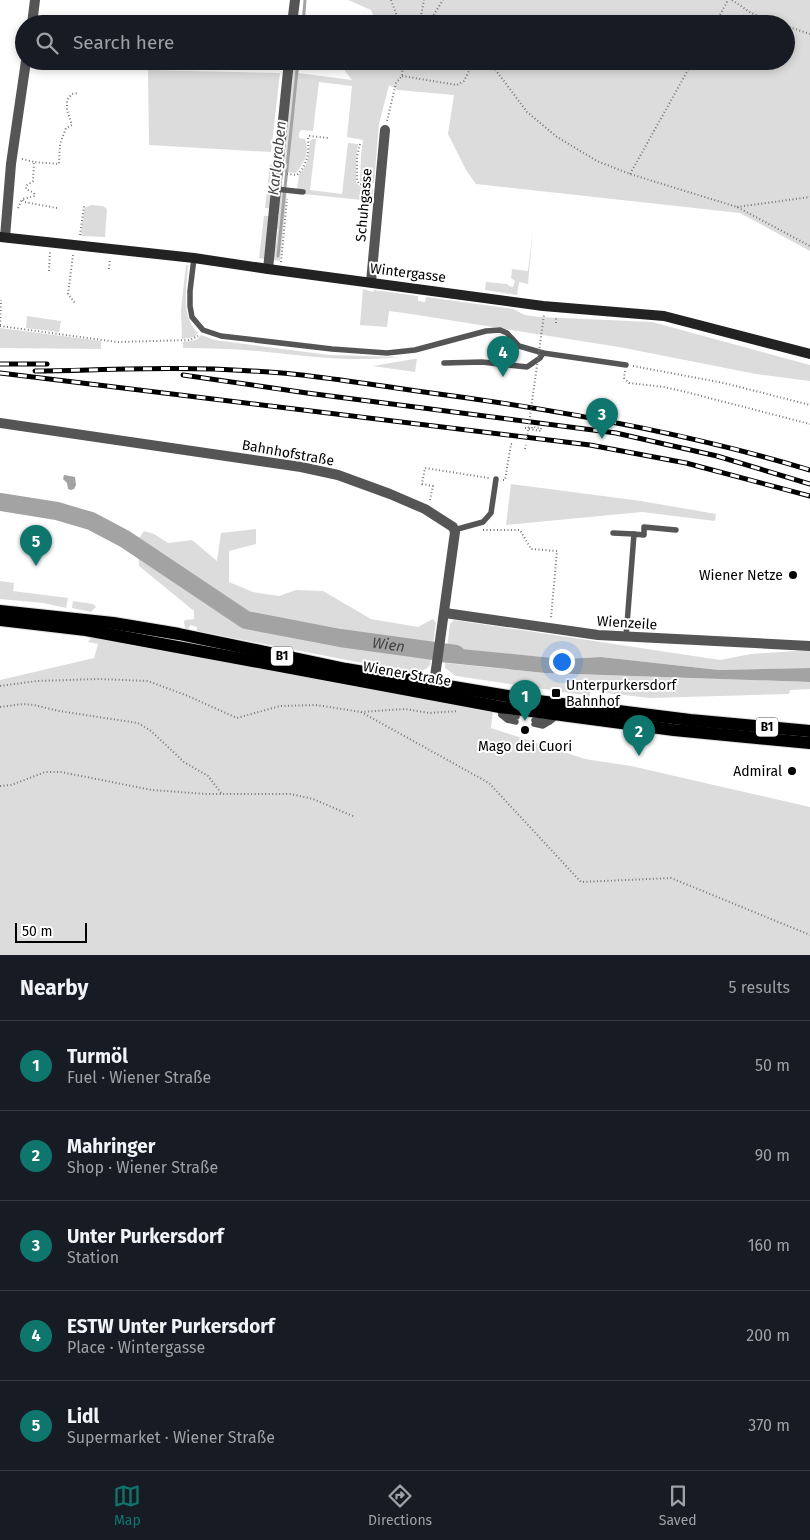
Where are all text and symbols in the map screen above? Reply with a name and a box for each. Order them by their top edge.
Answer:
search box [15,15,795,70]
icon: search [33,29,61,57]
text: Search here [73,31,174,54]
water label: Karlgraben [264,120,290,196]
street label: Schuhgasse [352,167,376,243]
street label: Wintergasse [369,260,447,286]
pin: 4 [487,336,519,377]
pin: 3 [586,398,618,439]
street label: Bahnhofstraße [240,437,336,469]
pin: 5 [20,525,52,566]
place label: Wiener Netze [699,567,783,584]
marker: Wiener Netze [787,569,799,581]
street label: Wienzeile [596,612,658,634]
water label: Wien [371,634,406,656]
road number: B1 [271,646,293,666]
your location [549,649,575,675]
street label: Wiener Straße [362,658,452,690]
place label: Unterpurkersdorf Bahnhof [566,677,678,710]
pin: 1 [509,680,541,721]
marker: Unterpurkersdorf Bahnhof [550,687,562,699]
pin: 2 [623,715,655,756]
road number: B1 [756,718,778,736]
marker: Mago dei Cuori [519,724,531,736]
place label: Mago dei Cuori [478,738,572,755]
place label: Admiral [733,763,782,780]
marker: Admiral [786,765,798,777]
scale bar [15,920,88,943]
text: 50 m [22,923,53,940]
text: Nearby [20,975,88,1001]
text: 5 results [729,978,790,997]
text: Turmöl [67,1045,128,1068]
text: 1 [32,1056,40,1075]
text: 50 m [755,1056,790,1075]
text: Fuel · Wiener Straße [67,1068,211,1087]
text: Mahringer [67,1135,155,1158]
text: 2 [32,1146,40,1165]
text: 90 m [755,1146,790,1165]
text: Shop · Wiener Straße [67,1158,218,1177]
text: Unter Purkersdorf [67,1225,224,1248]
text: 3 [32,1236,40,1255]
text: 160 m [748,1236,790,1255]
text: Station [67,1248,119,1267]
text: ESTW Unter Purkersdorf [67,1315,275,1338]
text: 4 [31,1326,41,1345]
text: 200 m [746,1326,790,1345]
text: Place · Wintergasse [67,1338,205,1357]
text: Lidl [67,1405,99,1428]
text: 5 [32,1416,40,1435]
text: 370 m [748,1416,790,1435]
text: Supermarket · Wiener Straße [67,1428,275,1447]
tab: Map [113,1482,141,1529]
tab: Directions [368,1482,432,1529]
tab: Saved [659,1482,697,1529]

